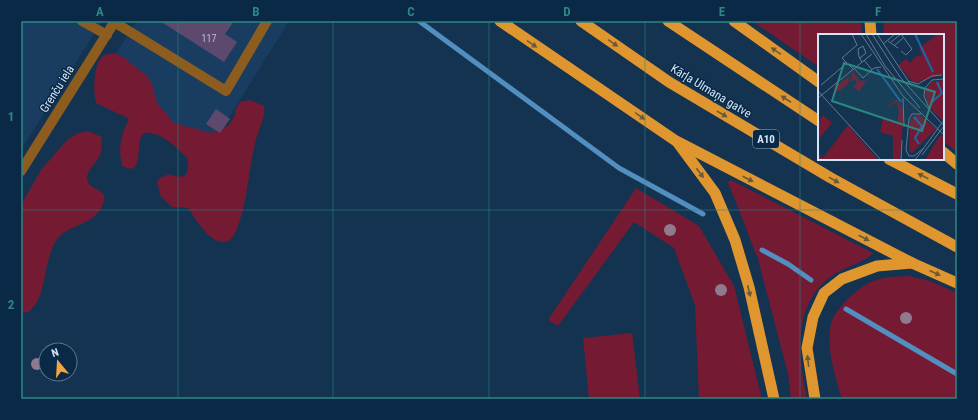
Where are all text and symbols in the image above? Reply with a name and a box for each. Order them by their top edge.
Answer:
text: A [96,4,104,19]
text: B [252,4,260,19]
text: C [407,4,415,19]
text: D [563,4,571,19]
text: E [719,4,726,19]
text: F [875,4,881,19]
house number: 117 [202,33,216,44]
inset map [818,34,944,160]
one-way arrow [608,39,618,47]
one-way arrow [526,40,538,47]
one-way arrow [770,47,781,55]
street label: Kārļa Ulmaņa gatve [668,61,754,122]
street label: Grenču iela [37,63,77,115]
one-way arrow [781,95,792,103]
text: 1 [8,109,14,124]
one-way arrow [716,110,728,117]
one-way arrow [634,113,645,120]
road number: A10 [753,130,779,148]
one-way arrow [696,167,704,178]
one-way arrow [917,173,929,180]
one-way arrow [743,175,754,182]
one-way arrow [829,176,840,183]
one-way arrow [858,235,870,242]
one-way arrow [929,270,940,276]
one-way arrow [747,285,753,298]
text: 2 [8,297,15,312]
north arrow [38,342,78,382]
text: N [50,346,61,360]
one-way arrow [805,355,811,367]

